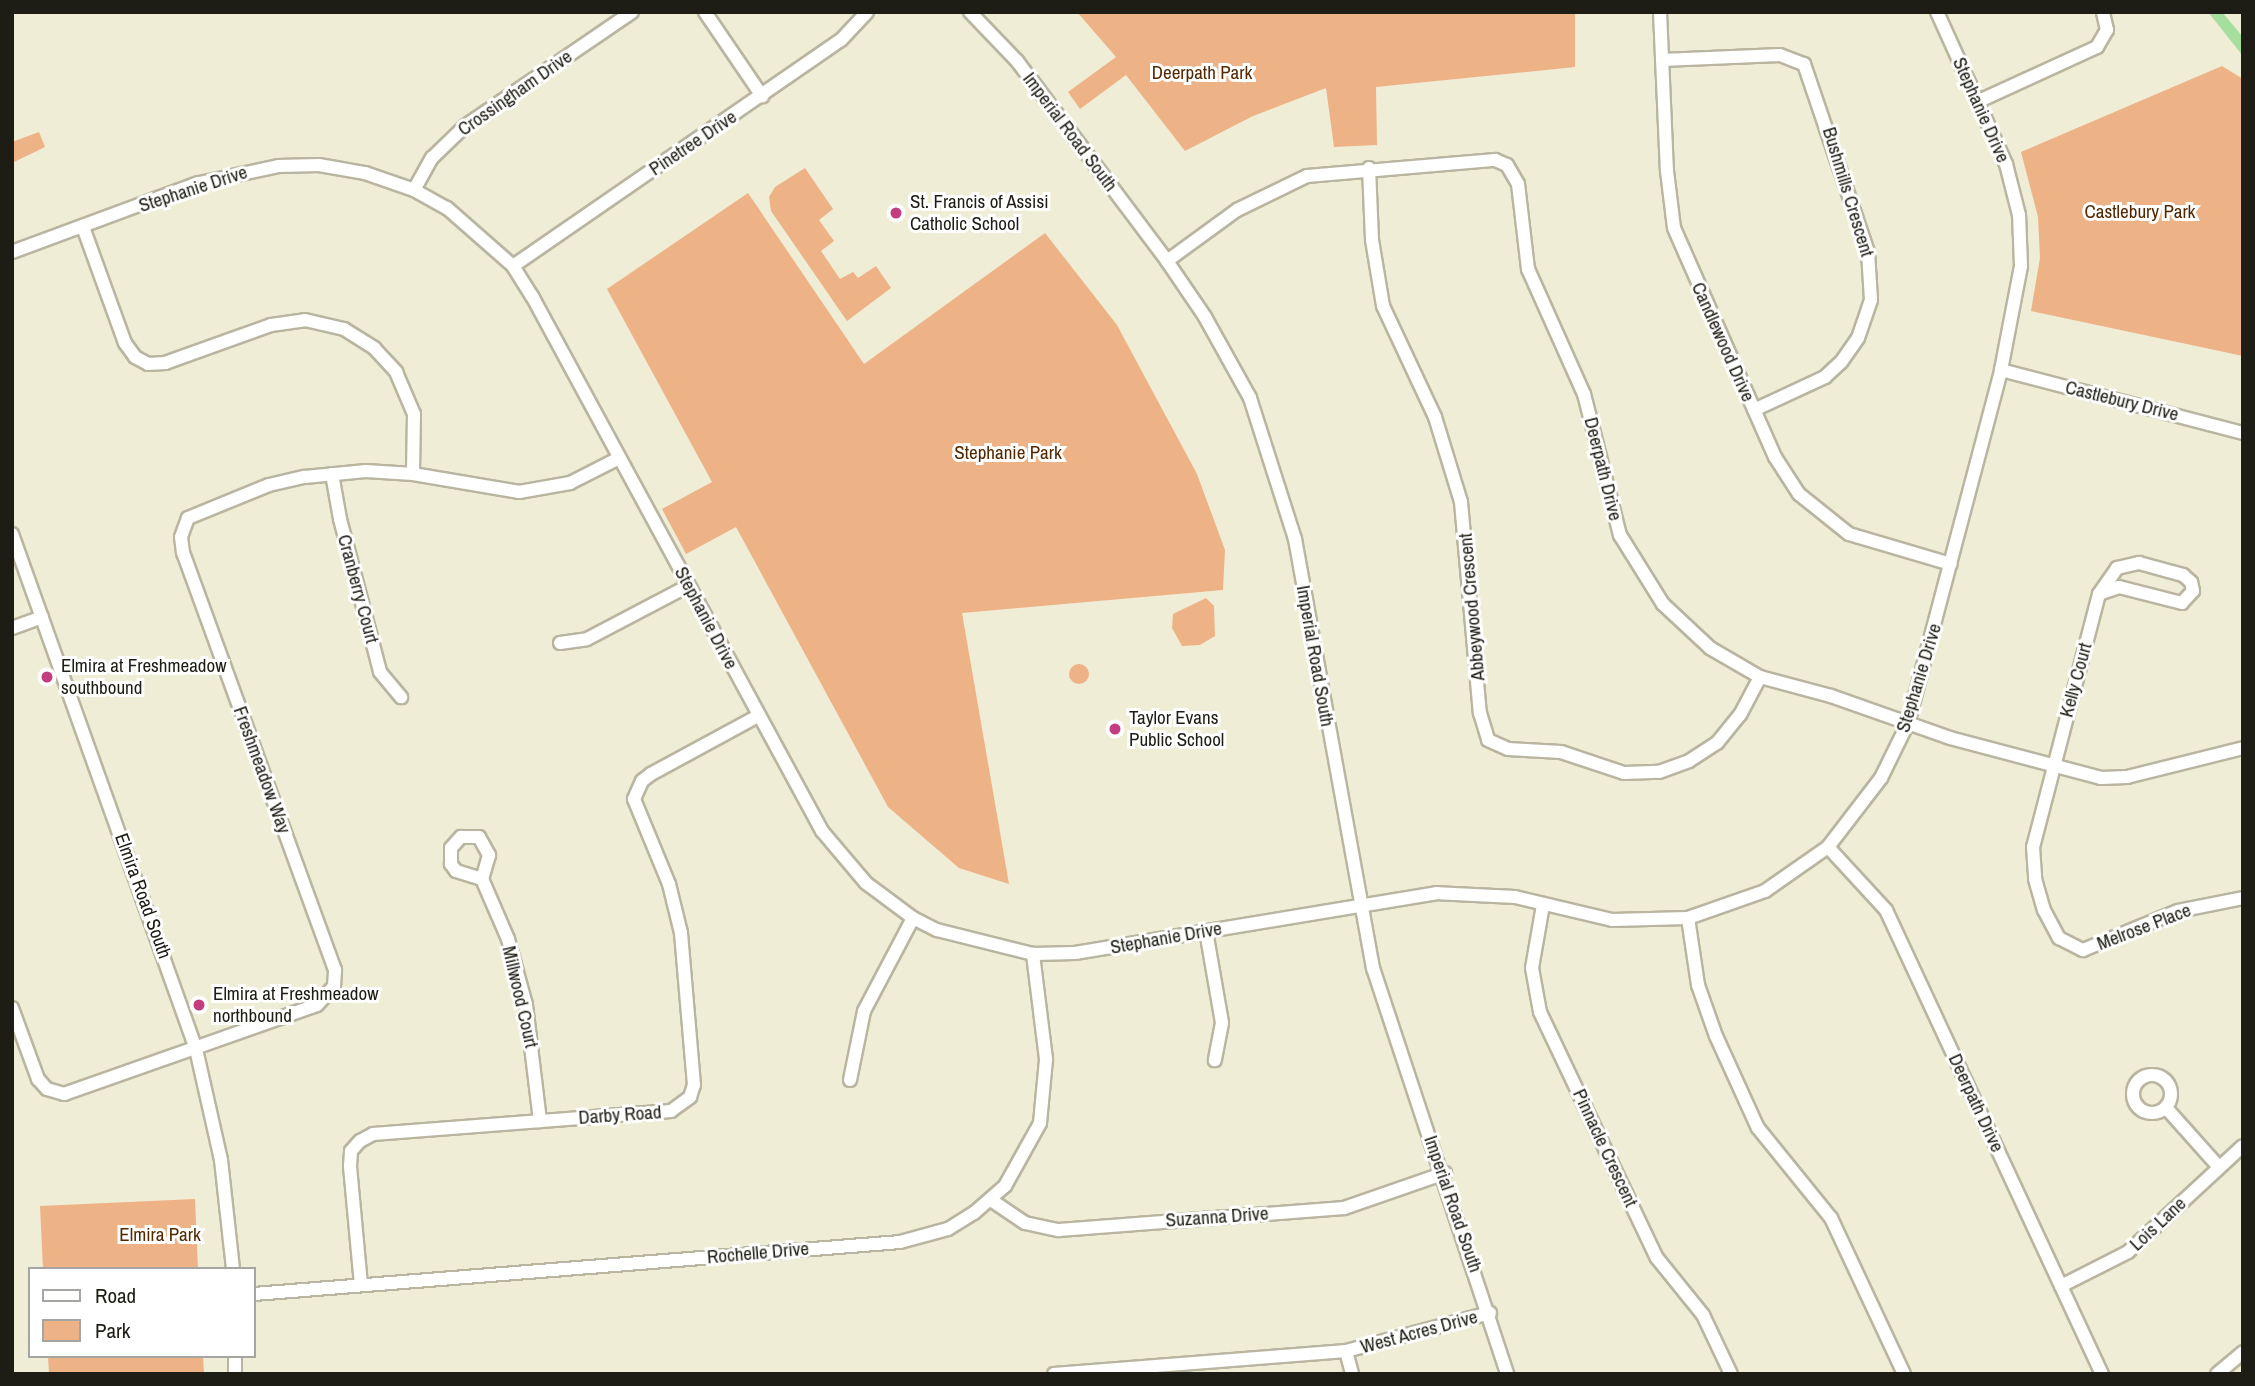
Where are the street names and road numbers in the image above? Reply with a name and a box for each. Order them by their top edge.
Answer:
street label: Crossingham Drive [453,45,577,141]
street label: Stephanie Drive [1948,54,2014,166]
street label: Imperial Road South [1018,68,1122,196]
street label: Pinetree Drive [645,105,741,181]
street label: Bushmills Crescent [1817,125,1879,259]
street label: Stephanie Drive [136,161,250,217]
street label: Candlewood Drive [1687,279,1759,405]
street label: Castlebury Drive [2063,376,2181,426]
street label: Deerpath Drive [1579,415,1627,523]
street label: Cranberry Court [333,532,383,646]
street label: Abbeywood Crescent [1454,532,1490,682]
street label: Stephanie Drive [670,563,742,673]
street label: Imperial Road South [1291,584,1339,728]
street label: Stephanie Drive [1892,621,1946,735]
street label: Kelly Court [2055,640,2097,720]
street label: Freshmeadow Way [228,703,296,837]
street label: Elmira Road South [110,830,176,962]
street label: Melrose Place [2094,899,2194,955]
street label: Stephanie Drive [1109,917,1223,959]
street label: Millwood Court [497,944,543,1050]
street label: Deerpath Drive [1943,1050,2009,1156]
street label: Pinnacle Crescent [1568,1085,1642,1211]
street label: Darby Road [578,1101,662,1129]
street label: Imperial Road South [1419,1133,1487,1275]
street label: Lois Lane [2125,1192,2191,1256]
street label: Suzanna Drive [1165,1202,1269,1232]
street label: Rochelle Drive [706,1237,810,1269]
street label: West Acres Drive [1358,1305,1480,1359]

